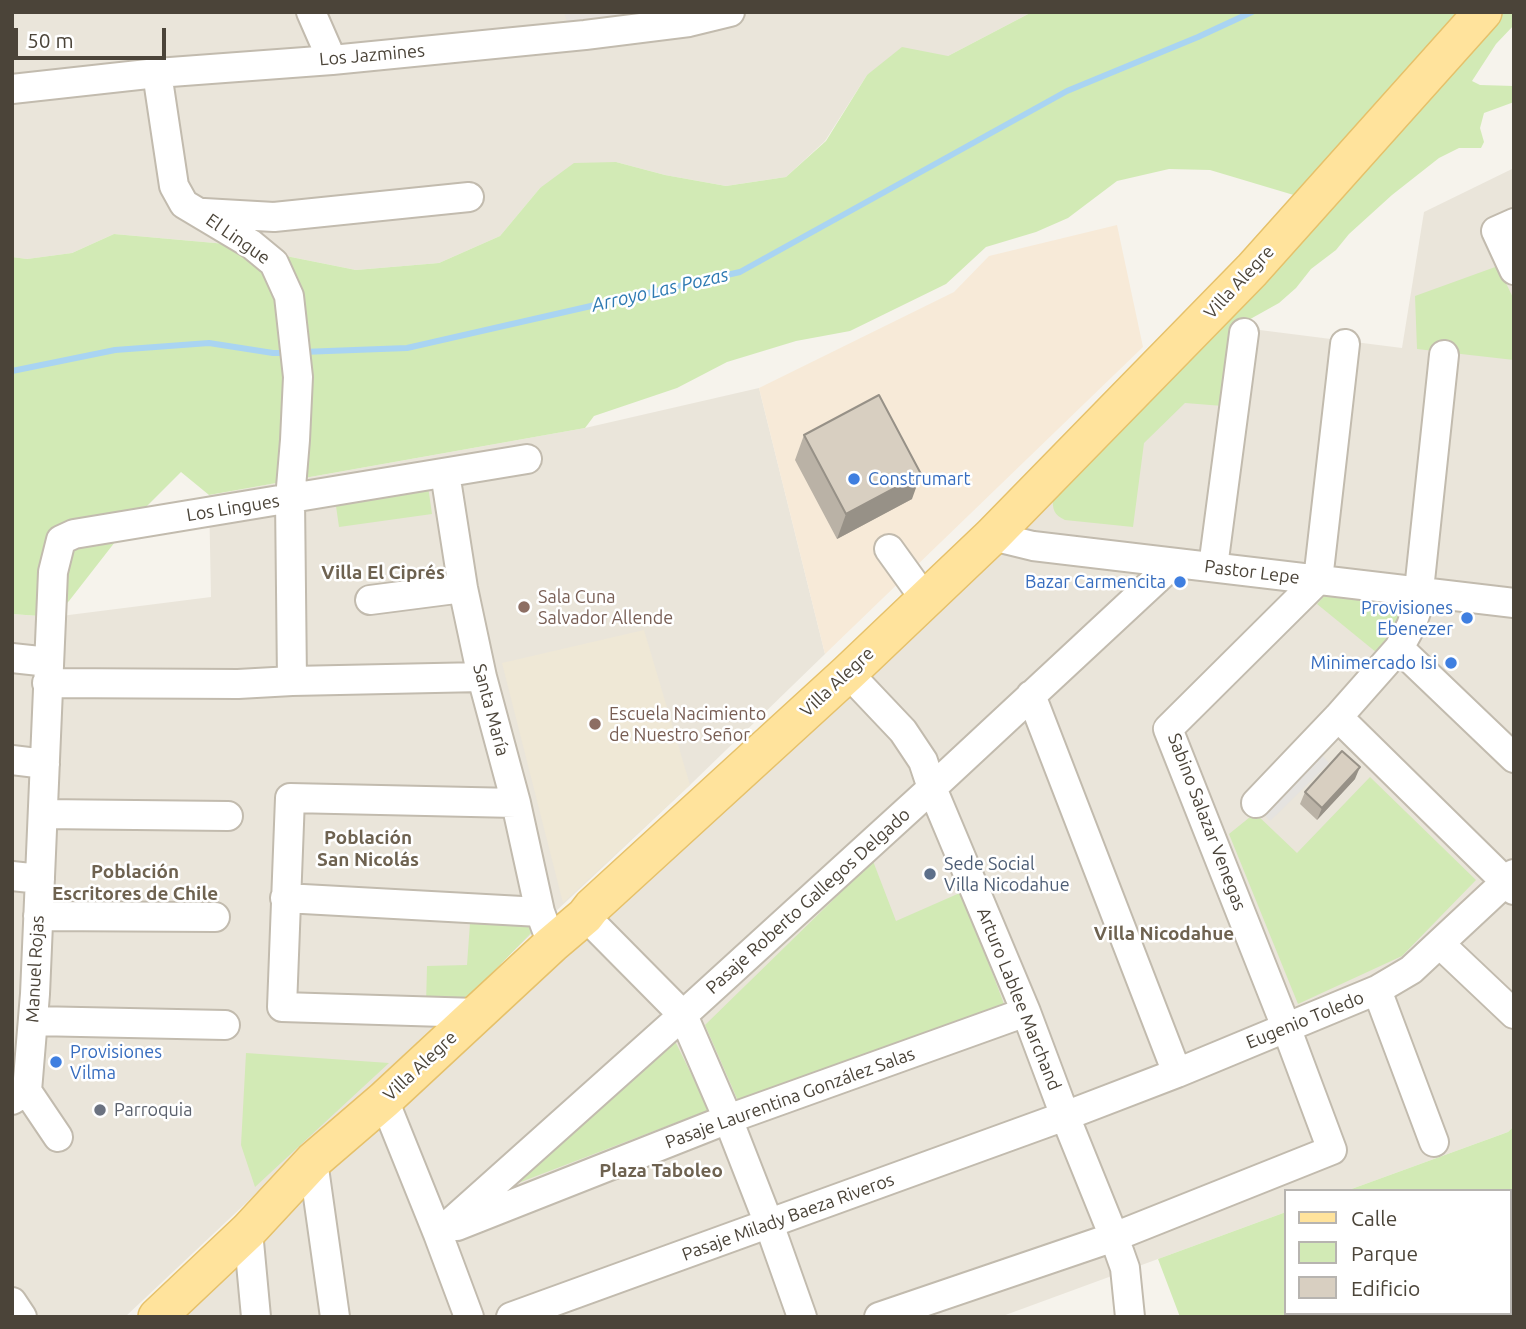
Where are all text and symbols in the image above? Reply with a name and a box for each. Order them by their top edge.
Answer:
scale bar [18,14,170,58]
text: 50 m [27,28,74,52]
street label: Los Jazmines [318,40,426,70]
street label: El Lingue [202,209,274,269]
street label: Villa Alegre [1200,241,1278,323]
water label: Arroyo Las Pozas [589,263,731,317]
place label: Construmart [868,468,970,490]
marker: Construmart [846,471,862,487]
street label: Los Lingues [185,490,281,526]
street label: Pastor Lepe [1203,555,1301,589]
district label: Villa El Ciprés [321,562,445,584]
place label: Bazar Carmencita [1025,571,1166,593]
marker: Bazar Carmencita [1172,574,1188,590]
place label: Sala Cuna Salvador Allende [538,586,673,628]
place label: Provisiones Ebenezer [1361,597,1453,640]
marker: Sala Cuna Salvador Allende [516,599,532,615]
marker: Provisiones Ebenezer [1459,610,1475,626]
street label: Villa Alegre [796,643,878,721]
place label: Minimercado Isi [1311,652,1437,674]
marker: Minimercado Isi [1443,655,1459,671]
street label: Santa María [468,661,514,759]
place label: Escuela Nacimiento de Nuestro Señor [609,703,766,746]
marker: Escuela Nacimiento de Nuestro Señor [587,716,603,732]
street label: Sabino Salazar Venegas [1163,730,1251,914]
street label: Pasaje Roberto Gallegos Delgado [701,804,915,998]
district label: Población San Nicolás [317,827,419,871]
place label: Sede Social Villa Nicodahue [944,853,1070,896]
district label: Población Escritores de Chile [52,861,218,905]
marker: Sede Social Villa Nicodahue [922,866,938,882]
street label: Arturo Lablee Marchand [972,904,1066,1094]
street label: Manuel Rojas [21,915,49,1023]
district label: Villa Nicodahue [1094,923,1234,945]
street label: Eugenio Toledo [1243,987,1367,1053]
street label: Villa Alegre [379,1027,461,1105]
place label: Provisiones Vilma [70,1041,162,1084]
street label: Pasaje Laurentina González Salas [662,1043,918,1153]
marker: Provisiones Vilma [48,1054,64,1070]
place label: Parroquia [114,1099,192,1121]
marker: Parroquia [92,1102,108,1118]
district label: Plaza Taboleo [599,1160,723,1182]
street label: Pasaje Milady Baeza Riveros [679,1168,897,1266]
legend [1284,1189,1512,1315]
text: Calle [1351,1206,1397,1230]
text: Parque [1351,1241,1418,1265]
text: Edificio [1351,1276,1420,1300]

